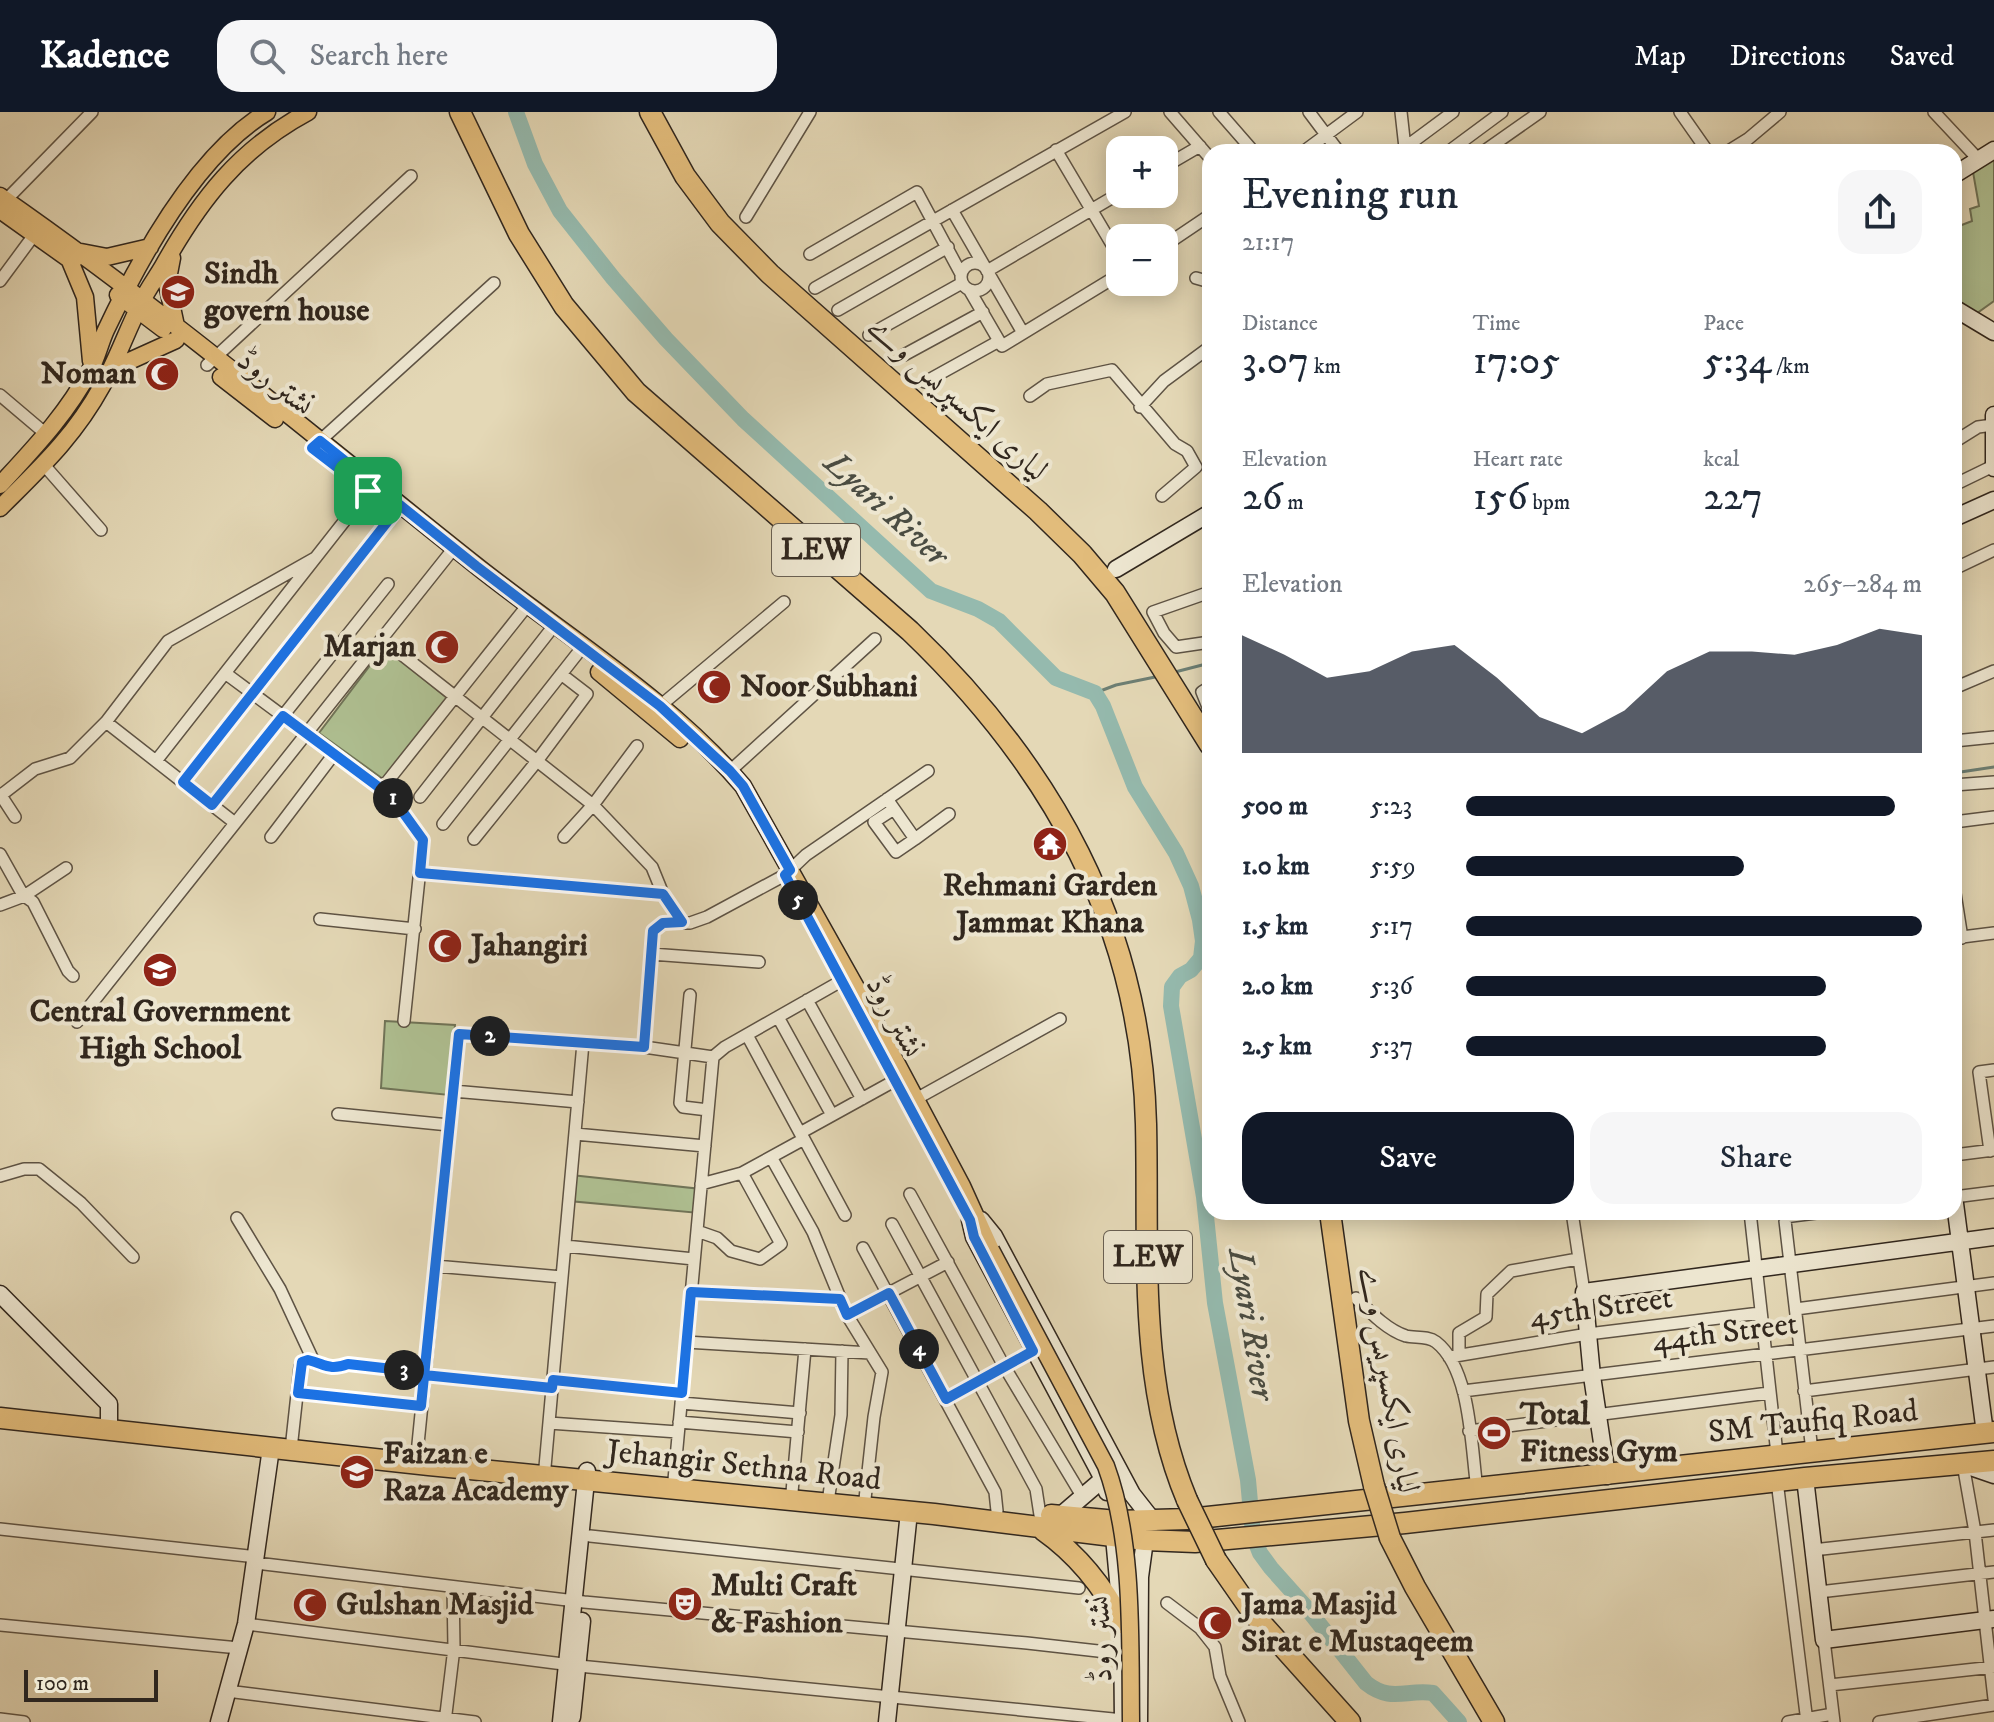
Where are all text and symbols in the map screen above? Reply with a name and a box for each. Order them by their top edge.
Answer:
search box [217,20,777,92]
text: Kadence [40,32,169,80]
icon: search [245,34,289,78]
text: Search here [309,38,448,75]
text: Map [1634,39,1686,74]
text: Directions [1730,39,1846,74]
text: Saved [1890,39,1954,74]
map controls [1106,136,1178,296]
button: + [1106,136,1178,208]
text: Evening run [1242,168,1459,223]
button: share [1838,170,1922,254]
button: − [1106,224,1178,296]
text: 21:17 [1242,226,1294,259]
place label: Sindh govern house [203,254,370,331]
school or university icon: Sindh govern house [159,273,197,311]
street label: لیاری ایکسپریس وے [858,307,1056,491]
text: Distance [1242,310,1318,337]
text: Time [1473,310,1520,337]
text: Pace [1703,310,1744,337]
text: 3.07 [1242,337,1309,387]
text: 17:05 [1473,337,1560,387]
text: 5:34 [1703,337,1772,387]
street label: نشتر روڈ [228,340,322,426]
text: km [1309,353,1341,380]
text: /km [1772,353,1810,380]
place label: Noman [40,354,136,394]
mosque icon: Noman [143,355,181,393]
water label: Lyari River [814,441,959,578]
text: Elevation [1242,446,1327,473]
text: Heart rate [1473,446,1563,473]
text: kcal [1703,446,1739,473]
pin [334,457,402,525]
icon: arrive [346,469,390,513]
text: 26 [1242,473,1282,523]
text: 156 [1473,473,1528,523]
text: 227 [1703,473,1763,523]
text: m [1282,489,1304,516]
text: bpm [1528,489,1570,516]
road number: LEW [772,524,860,576]
text: Elevation [1242,568,1343,601]
text: 265–284 m [1803,568,1922,601]
place label: Marjan [323,627,416,667]
mosque icon: Marjan [423,628,461,666]
place label: Noor Subhani [740,667,918,707]
mosque icon: Noor Subhani [695,668,733,706]
pin: 1 [373,778,413,818]
text: 1 [389,784,397,811]
text: 500 m [1242,790,1308,823]
text: 5:23 [1370,790,1412,823]
temple icon: Rehmani Garden Jammat Khana [1031,825,1069,863]
text: 1.0 km [1242,850,1310,883]
text: 5:59 [1370,850,1416,883]
place label: Rehmani Garden Jammat Khana [943,866,1157,943]
pin: 5 [778,880,818,920]
text: 5 [793,886,803,913]
text: 1.5 km [1242,910,1308,943]
text: 5:17 [1370,910,1413,943]
place label: Jahangiri [468,926,588,966]
mosque icon: Jahangiri [426,927,464,965]
school or university icon: Central Government High School [141,951,179,989]
street label: نشتر روڈ [856,969,932,1065]
text: 2.0 km [1242,970,1313,1003]
text: 5:36 [1370,970,1413,1003]
place label: Central Government High School [29,992,291,1069]
pin: 2 [470,1016,510,1056]
text: 2 [485,1022,495,1049]
text: 2.5 km [1242,1030,1312,1063]
text: 5:37 [1370,1030,1413,1063]
button: Save [1242,1112,1574,1204]
button: Share [1590,1112,1922,1204]
road number: LEW [1104,1231,1192,1283]
water label: Lyari River [1218,1243,1284,1405]
street label: لیاری ایکسپریس وے [1348,1263,1428,1497]
street label: 45th Street [1527,1278,1675,1338]
street label: 44th Street [1650,1304,1800,1362]
pin: 4 [899,1329,939,1369]
text: 4 [913,1335,925,1362]
pin: 3 [384,1350,424,1390]
text: 3 [400,1356,408,1383]
street label: SM Taufiq Road [1706,1391,1920,1453]
place label: Total Fitness Gym [1519,1395,1678,1472]
sports icon: Total Fitness Gym [1475,1414,1513,1452]
street label: Jehangir Sethna Road [602,1431,883,1500]
place label: Faizan e Raza Academy [383,1434,569,1511]
school or university icon: Faizan e Raza Academy [338,1453,376,1491]
place label: Multi Craft & Fashion [711,1566,858,1643]
place label: Gulshan Masjid [336,1585,534,1625]
theatre icon: Multi Craft & Fashion [666,1585,704,1623]
place label: Jama Masjid Sirat e Mustaqeem [1238,1585,1474,1662]
mosque icon: Gulshan Masjid [291,1586,329,1624]
street label: نشتر روڈ [1079,1595,1123,1683]
mosque icon: Jama Masjid Sirat e Mustaqeem [1196,1604,1234,1642]
scale bar [24,1666,158,1702]
text: 100 m [36,1670,89,1697]

